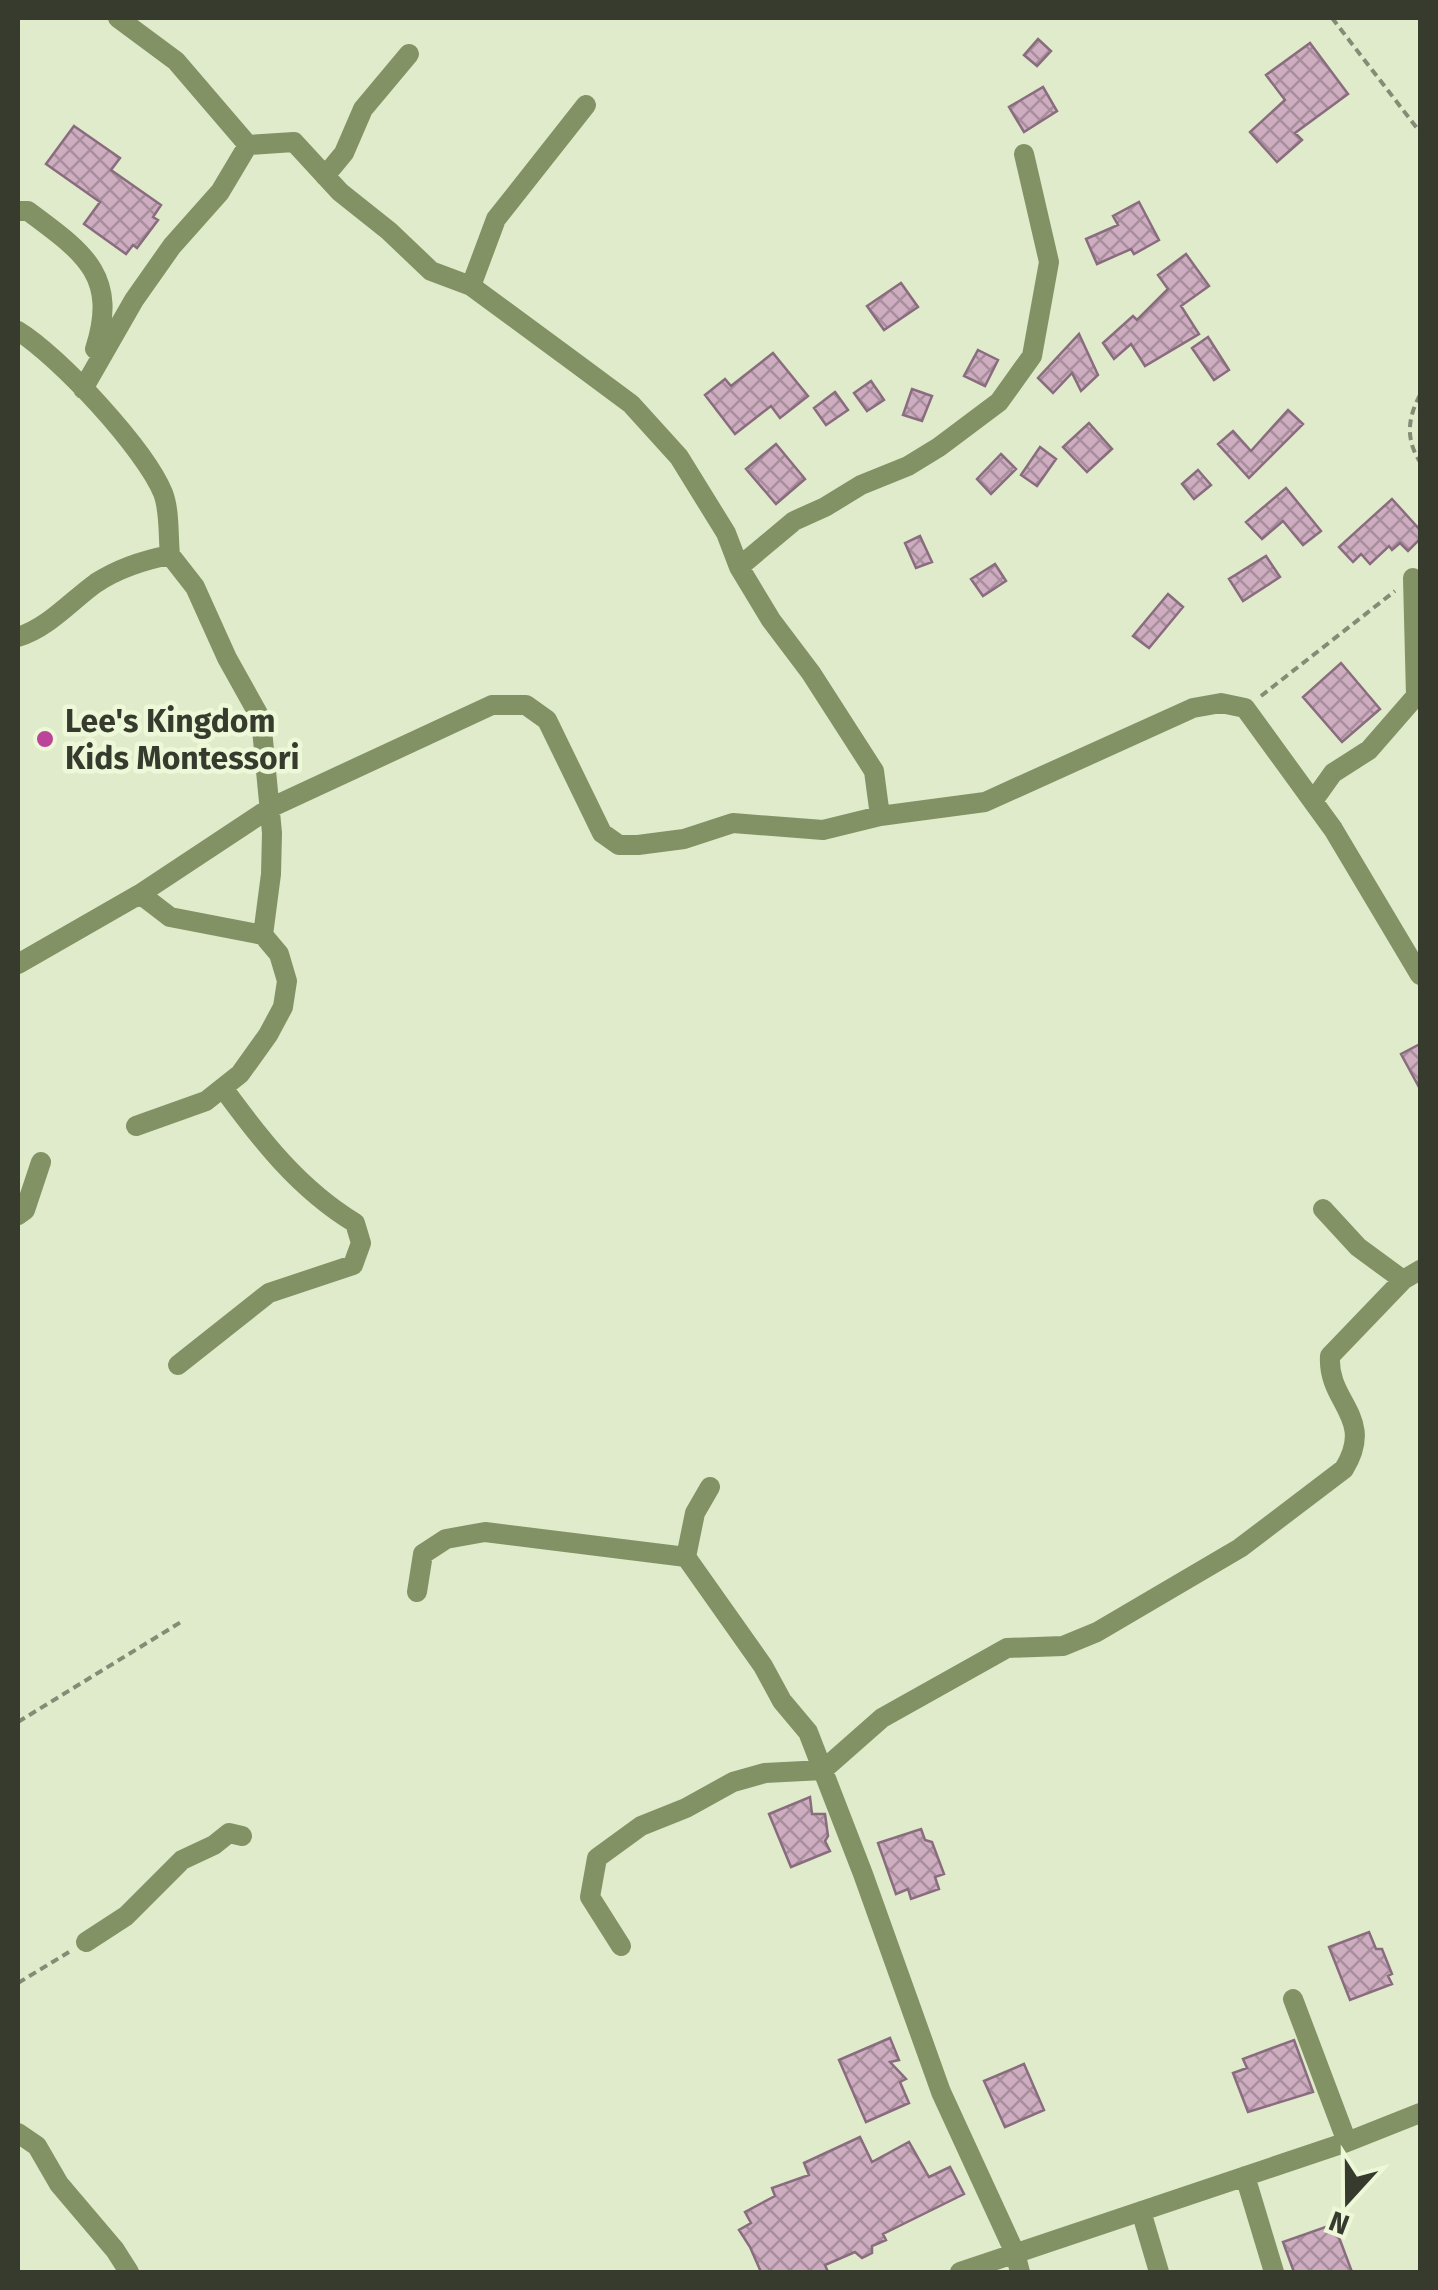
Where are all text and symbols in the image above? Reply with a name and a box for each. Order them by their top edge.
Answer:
place label: Lee's Kingdom Kids Montessori [65,702,300,777]
marker: Lee's Kingdom Kids Montessori [34,728,56,750]
north arrow [1298,2150,1398,2250]
text: N [1325,2204,1354,2242]

